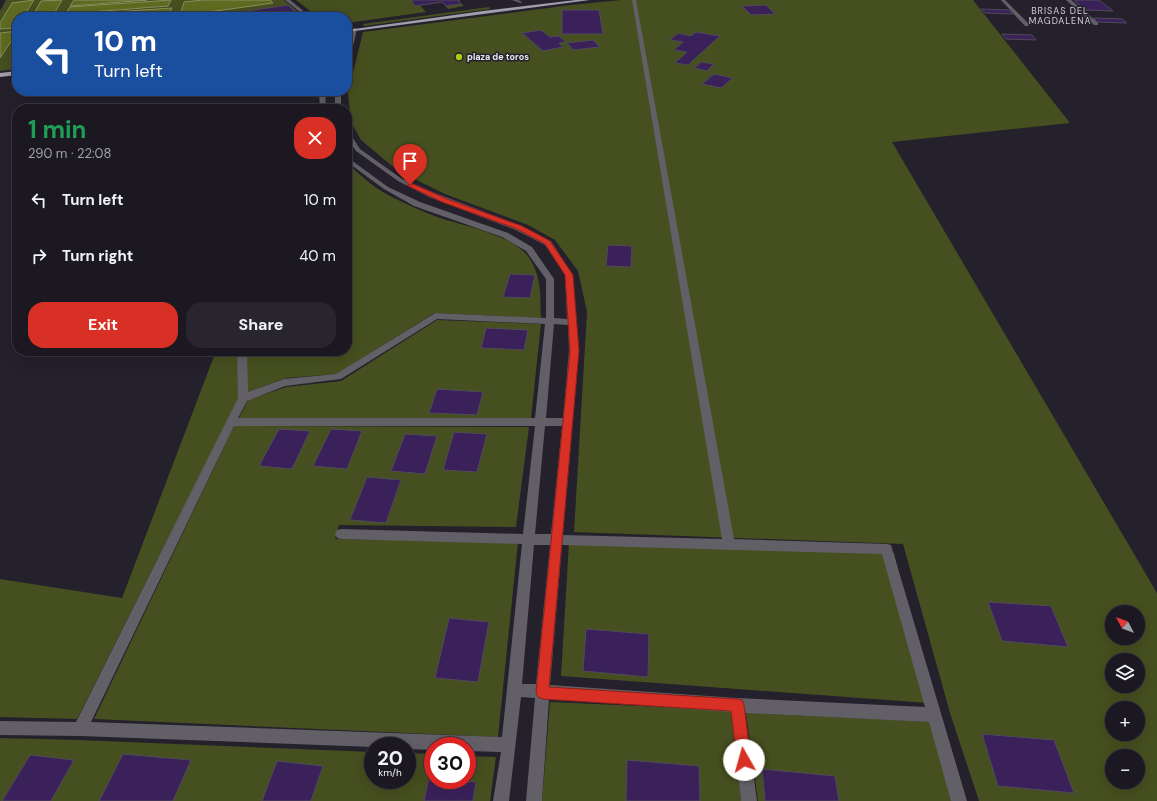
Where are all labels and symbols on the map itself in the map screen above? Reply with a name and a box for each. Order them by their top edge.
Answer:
district label: BRISAS DEL MAGDALENA [1029,5,1091,27]
place label: plaza de toros [467,51,529,63]
marker: plaza de toros [454,52,464,62]
pin [393,144,427,185]
north arrow [1105,605,1145,645]
speed limit sign: 30 [424,737,476,789]
position arrow [723,739,765,781]

